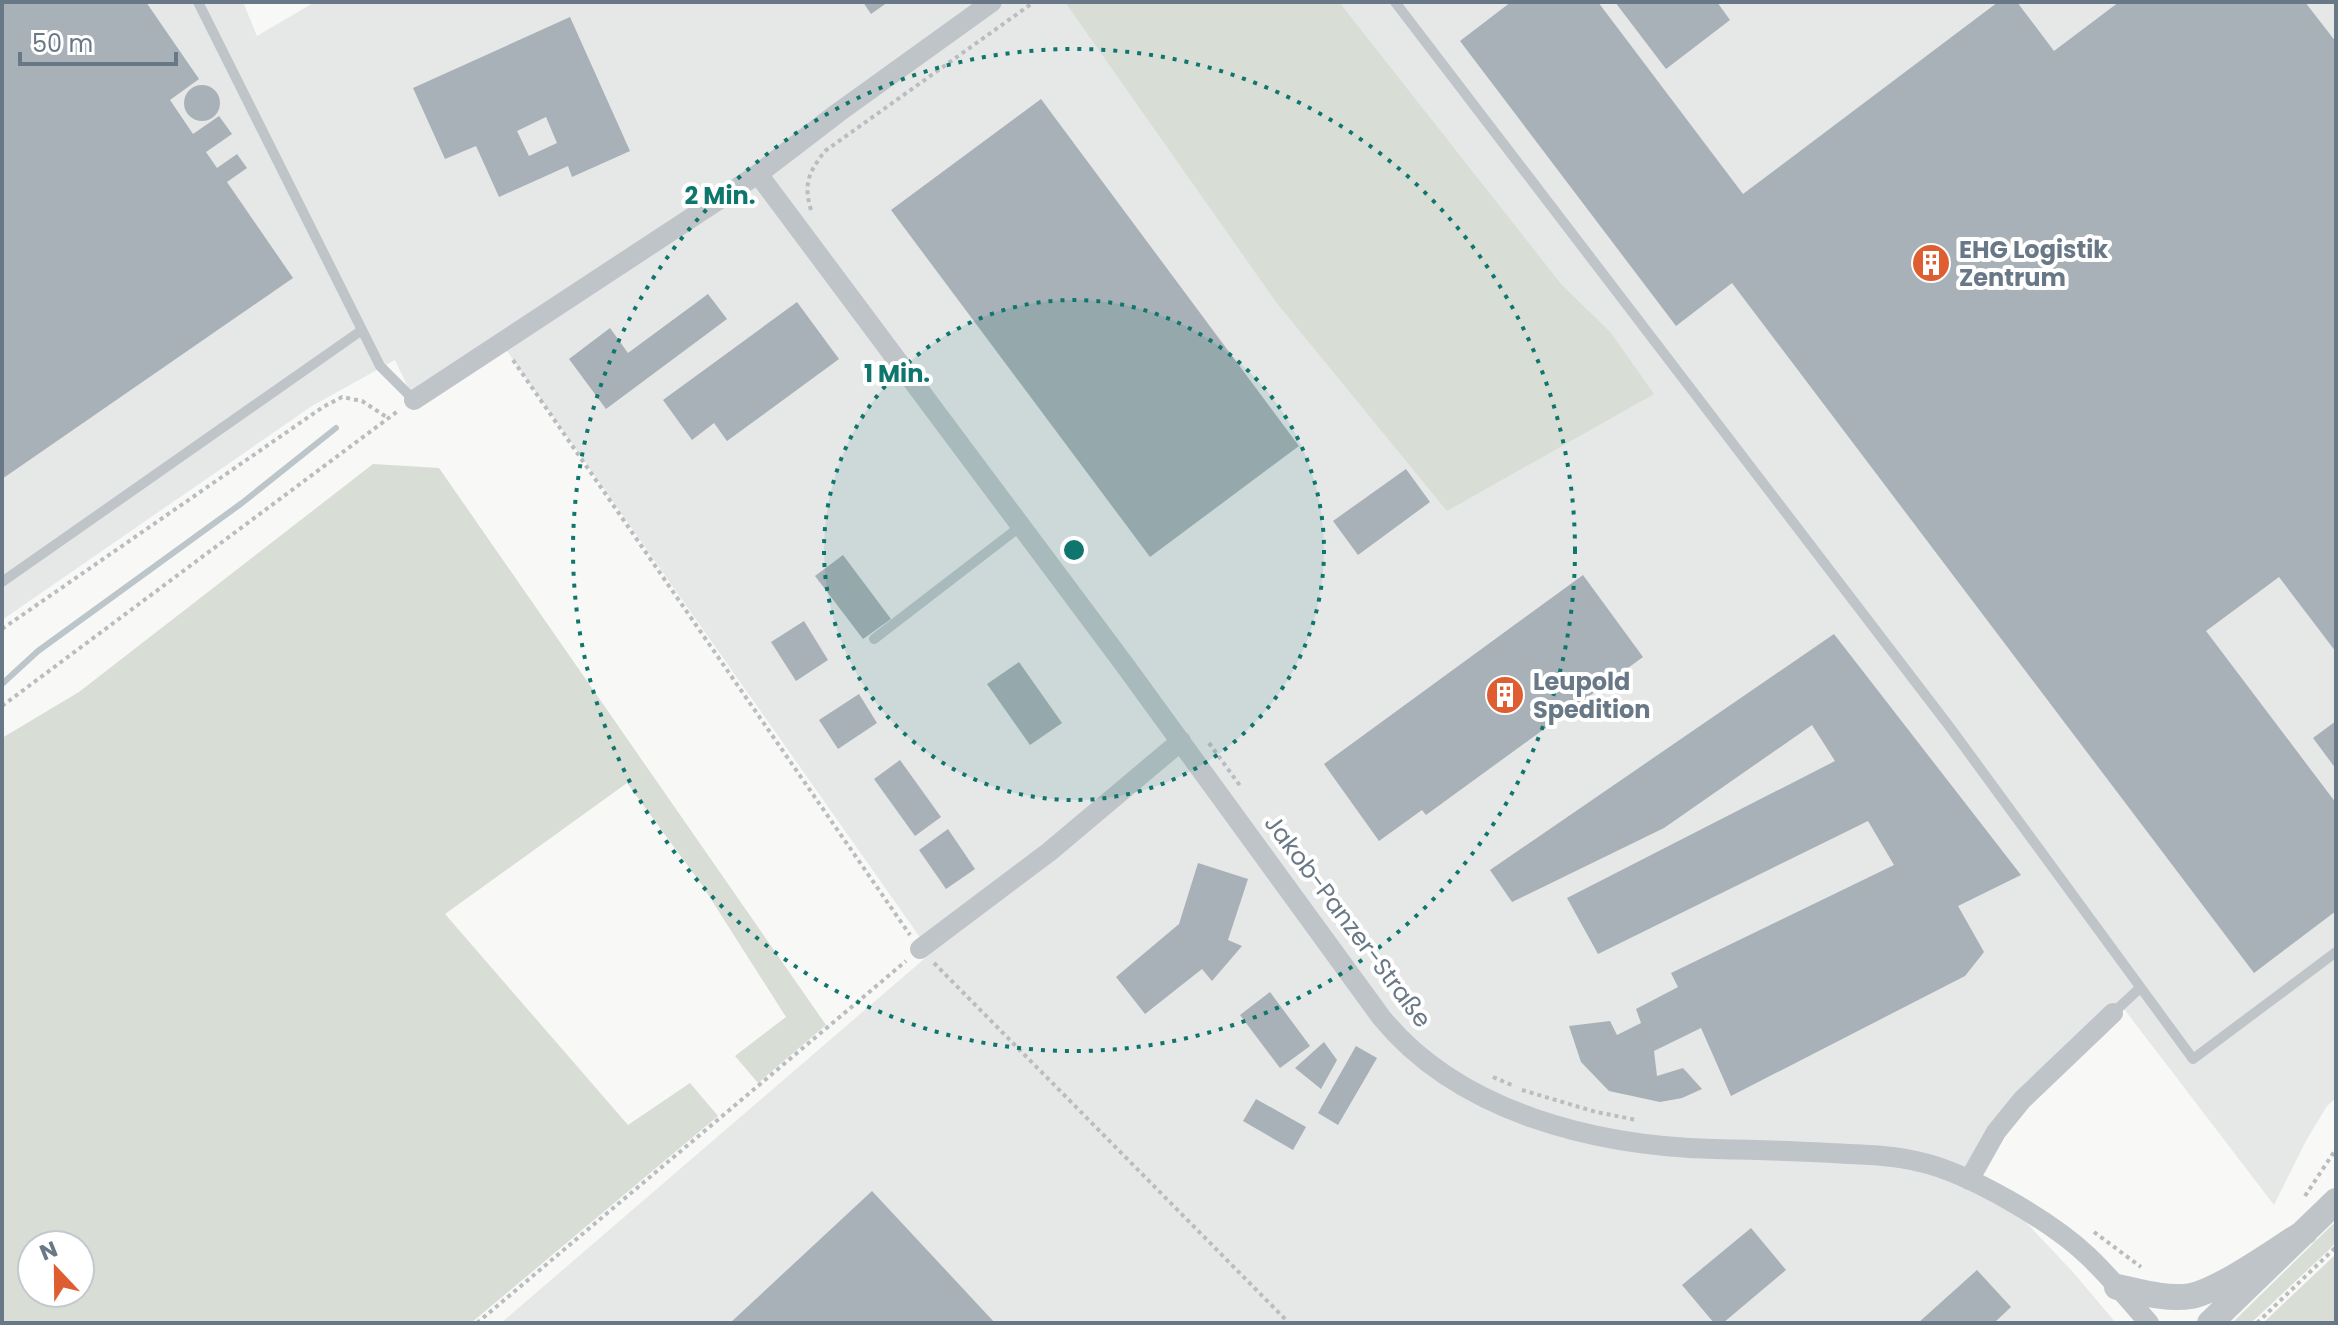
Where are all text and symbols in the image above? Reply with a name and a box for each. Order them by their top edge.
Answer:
scale bar [20,16,176,66]
text: 50 m [32,27,93,60]
text: 2 Min. [685,179,755,212]
place label: EHG Logistik Zentrum [1959,233,2108,294]
building icon: EHG Logistik Zentrum [1910,242,1952,284]
text: 1 Min. [864,357,930,390]
centre of rings [1060,536,1088,564]
place label: Leupold Spedition [1533,665,1651,726]
building icon: Leupold Spedition [1484,674,1526,716]
street label: Jakob-Panzer-Straße [1257,808,1439,1034]
north arrow [16,1229,96,1309]
text: N [35,1233,62,1268]

